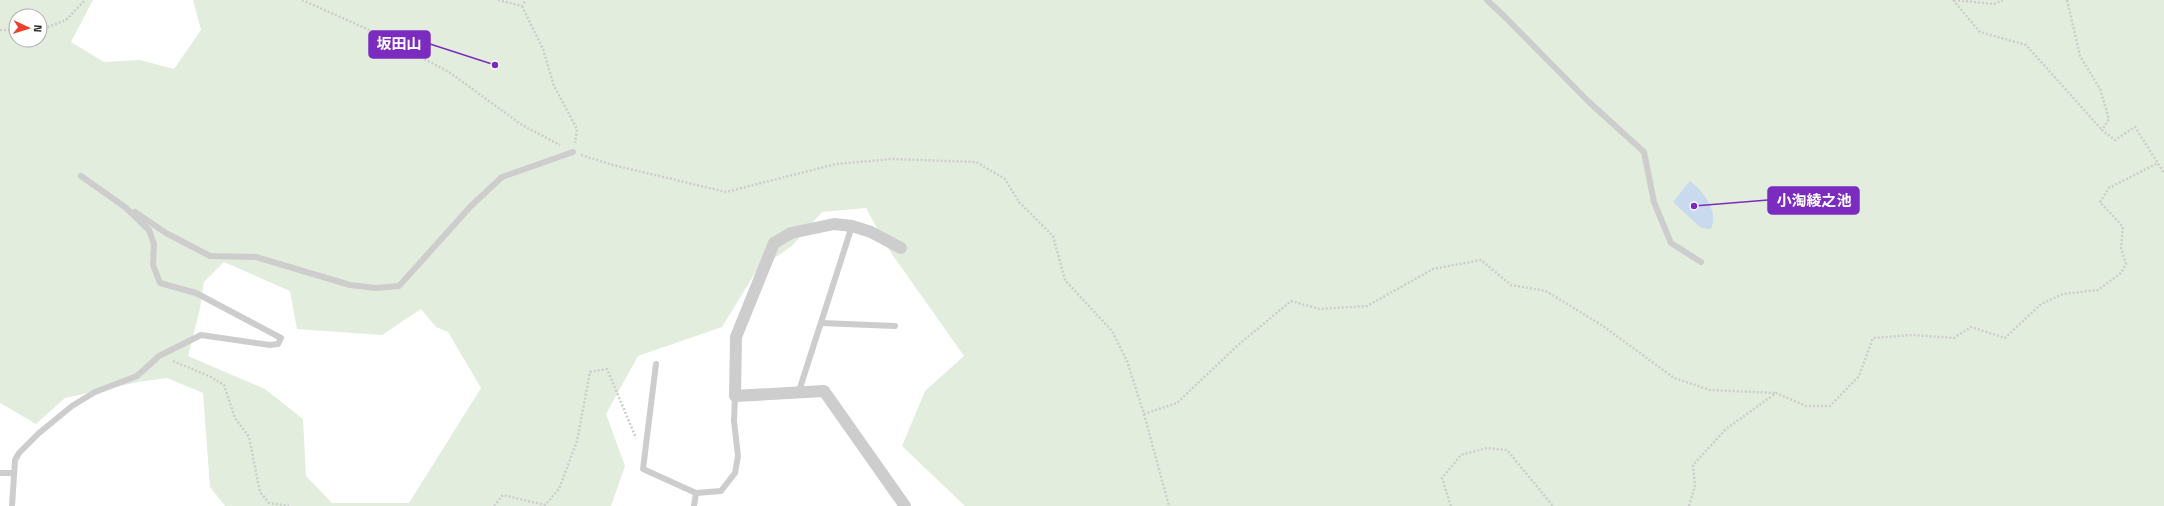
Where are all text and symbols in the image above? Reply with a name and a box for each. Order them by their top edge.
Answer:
north arrow [8,8,48,48]
text: N [30,24,46,33]
callout: 坂田山 [369,31,430,58]
text: 坂田山 [376,32,422,55]
callout: 小淘綾之池 [1768,187,1859,214]
text: 小淘綾之池 [1776,189,1852,212]

